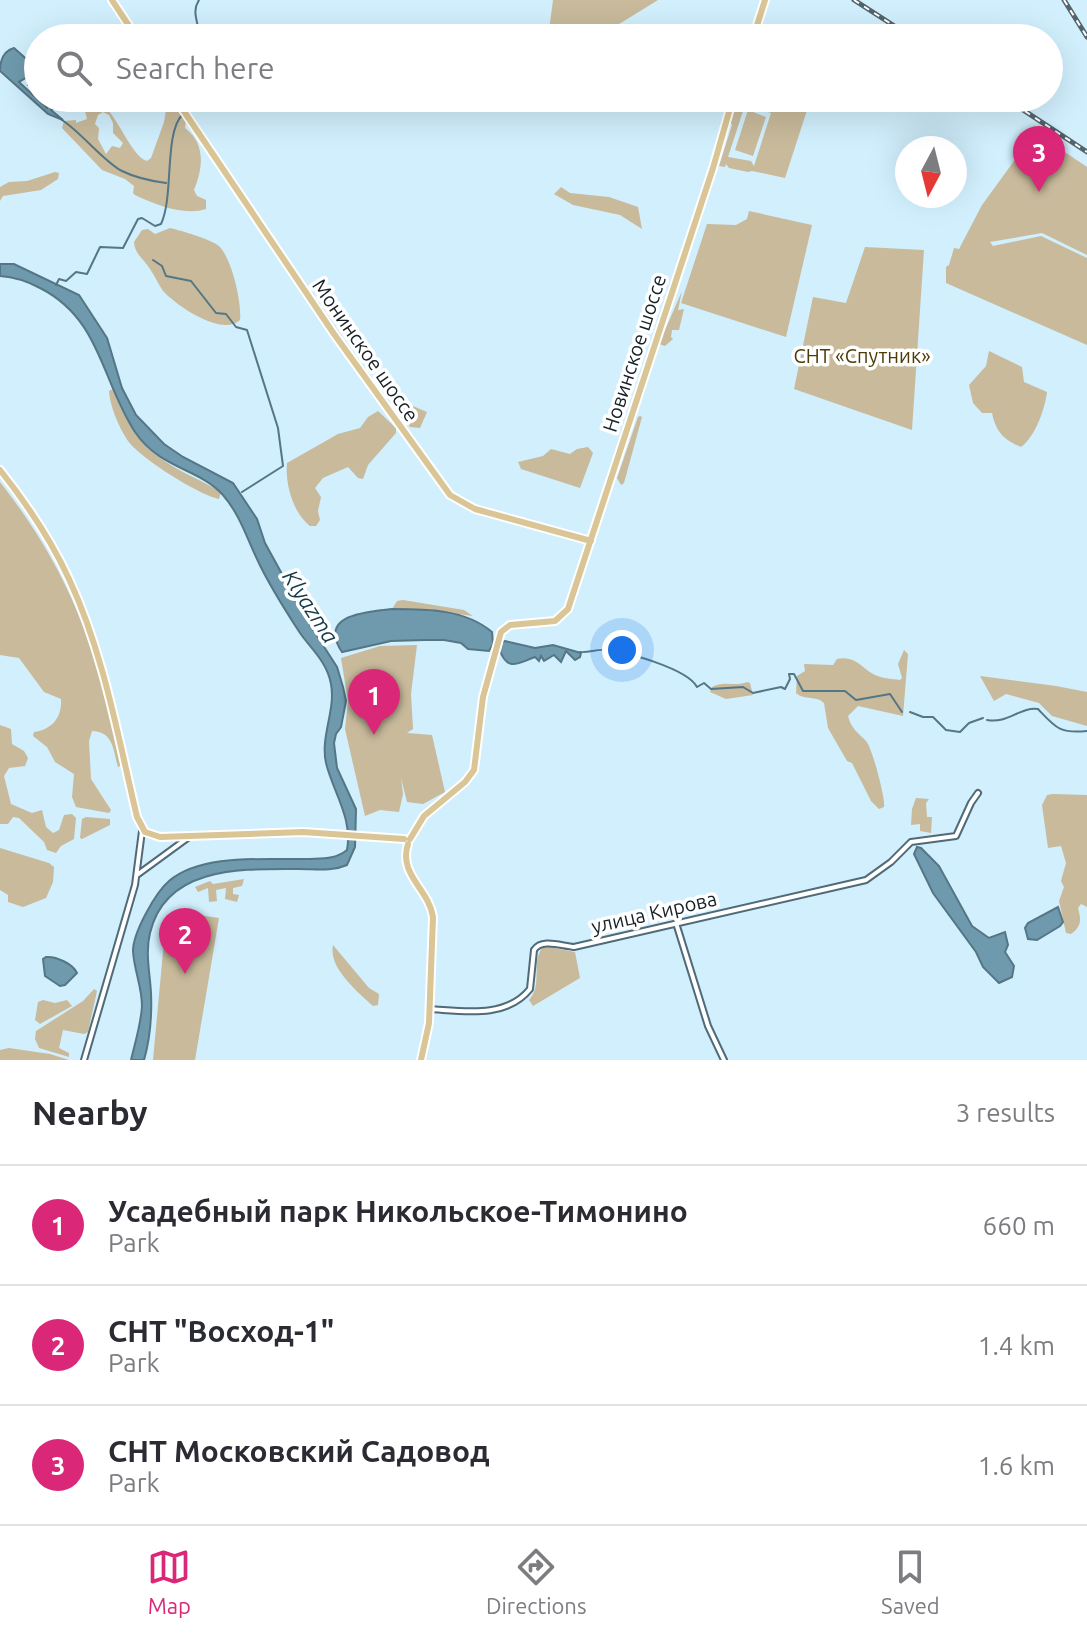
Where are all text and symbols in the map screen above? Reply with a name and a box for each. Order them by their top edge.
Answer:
search box [24,24,1063,112]
icon: search [52,46,96,90]
text: Search here [116,51,275,85]
pin: 3 [1013,126,1065,192]
north arrow [895,136,967,208]
street label: Новинское шоссе [598,271,670,435]
street label: Монинское шоссе [308,274,424,426]
park label: СНТ «Спутник» [793,344,931,367]
water label: Klyazma [278,565,344,647]
your location [602,630,642,670]
pin: 1 [348,669,400,735]
street label: улица Кирова [589,886,719,938]
pin: 2 [159,908,211,974]
text: Nearby [32,1093,147,1131]
text: 3 results [956,1098,1055,1127]
text: Усадебный парк Никольское-Тимонино [108,1194,688,1228]
text: 1 [51,1211,65,1240]
text: 660 m [983,1211,1055,1240]
text: Park [108,1228,160,1257]
text: СНТ "Восход-1" [108,1314,334,1348]
text: 2 [51,1331,65,1360]
text: 1.4 km [978,1331,1055,1360]
text: Park [108,1348,160,1377]
text: СНТ Московский Садовод [108,1434,490,1468]
text: 3 [51,1451,65,1480]
text: 1.6 km [978,1451,1055,1480]
text: Park [108,1468,160,1497]
tab: Map [147,1545,191,1618]
tab: Directions [486,1545,586,1618]
tab: Saved [881,1545,940,1618]

